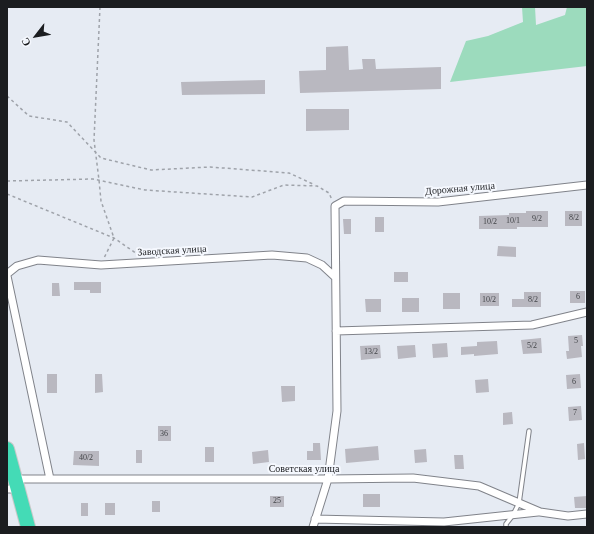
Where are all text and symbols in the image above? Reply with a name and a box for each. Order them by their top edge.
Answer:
north arrow [16,16,56,56]
text: С [19,36,33,49]
street label: Дорожная улица [425,180,495,198]
house number: 8/2 [569,213,579,223]
house number: 9/2 [532,214,542,224]
house number: 10/1 [506,216,520,226]
house number: 10/2 [483,217,497,227]
street label: Заводская улица [137,243,207,259]
house number: 6 [576,292,580,302]
house number: 10/2 [482,295,496,305]
house number: 8/2 [528,295,538,305]
house number: 5 [574,336,578,346]
house number: 5/2 [527,341,537,351]
house number: 13/2 [364,347,378,357]
house number: 6 [572,377,576,387]
house number: 7 [573,408,577,418]
house number: 36 [160,429,168,439]
house number: 40/2 [79,453,93,463]
street label: Советская улица [269,463,339,475]
house number: 25 [273,496,281,506]

